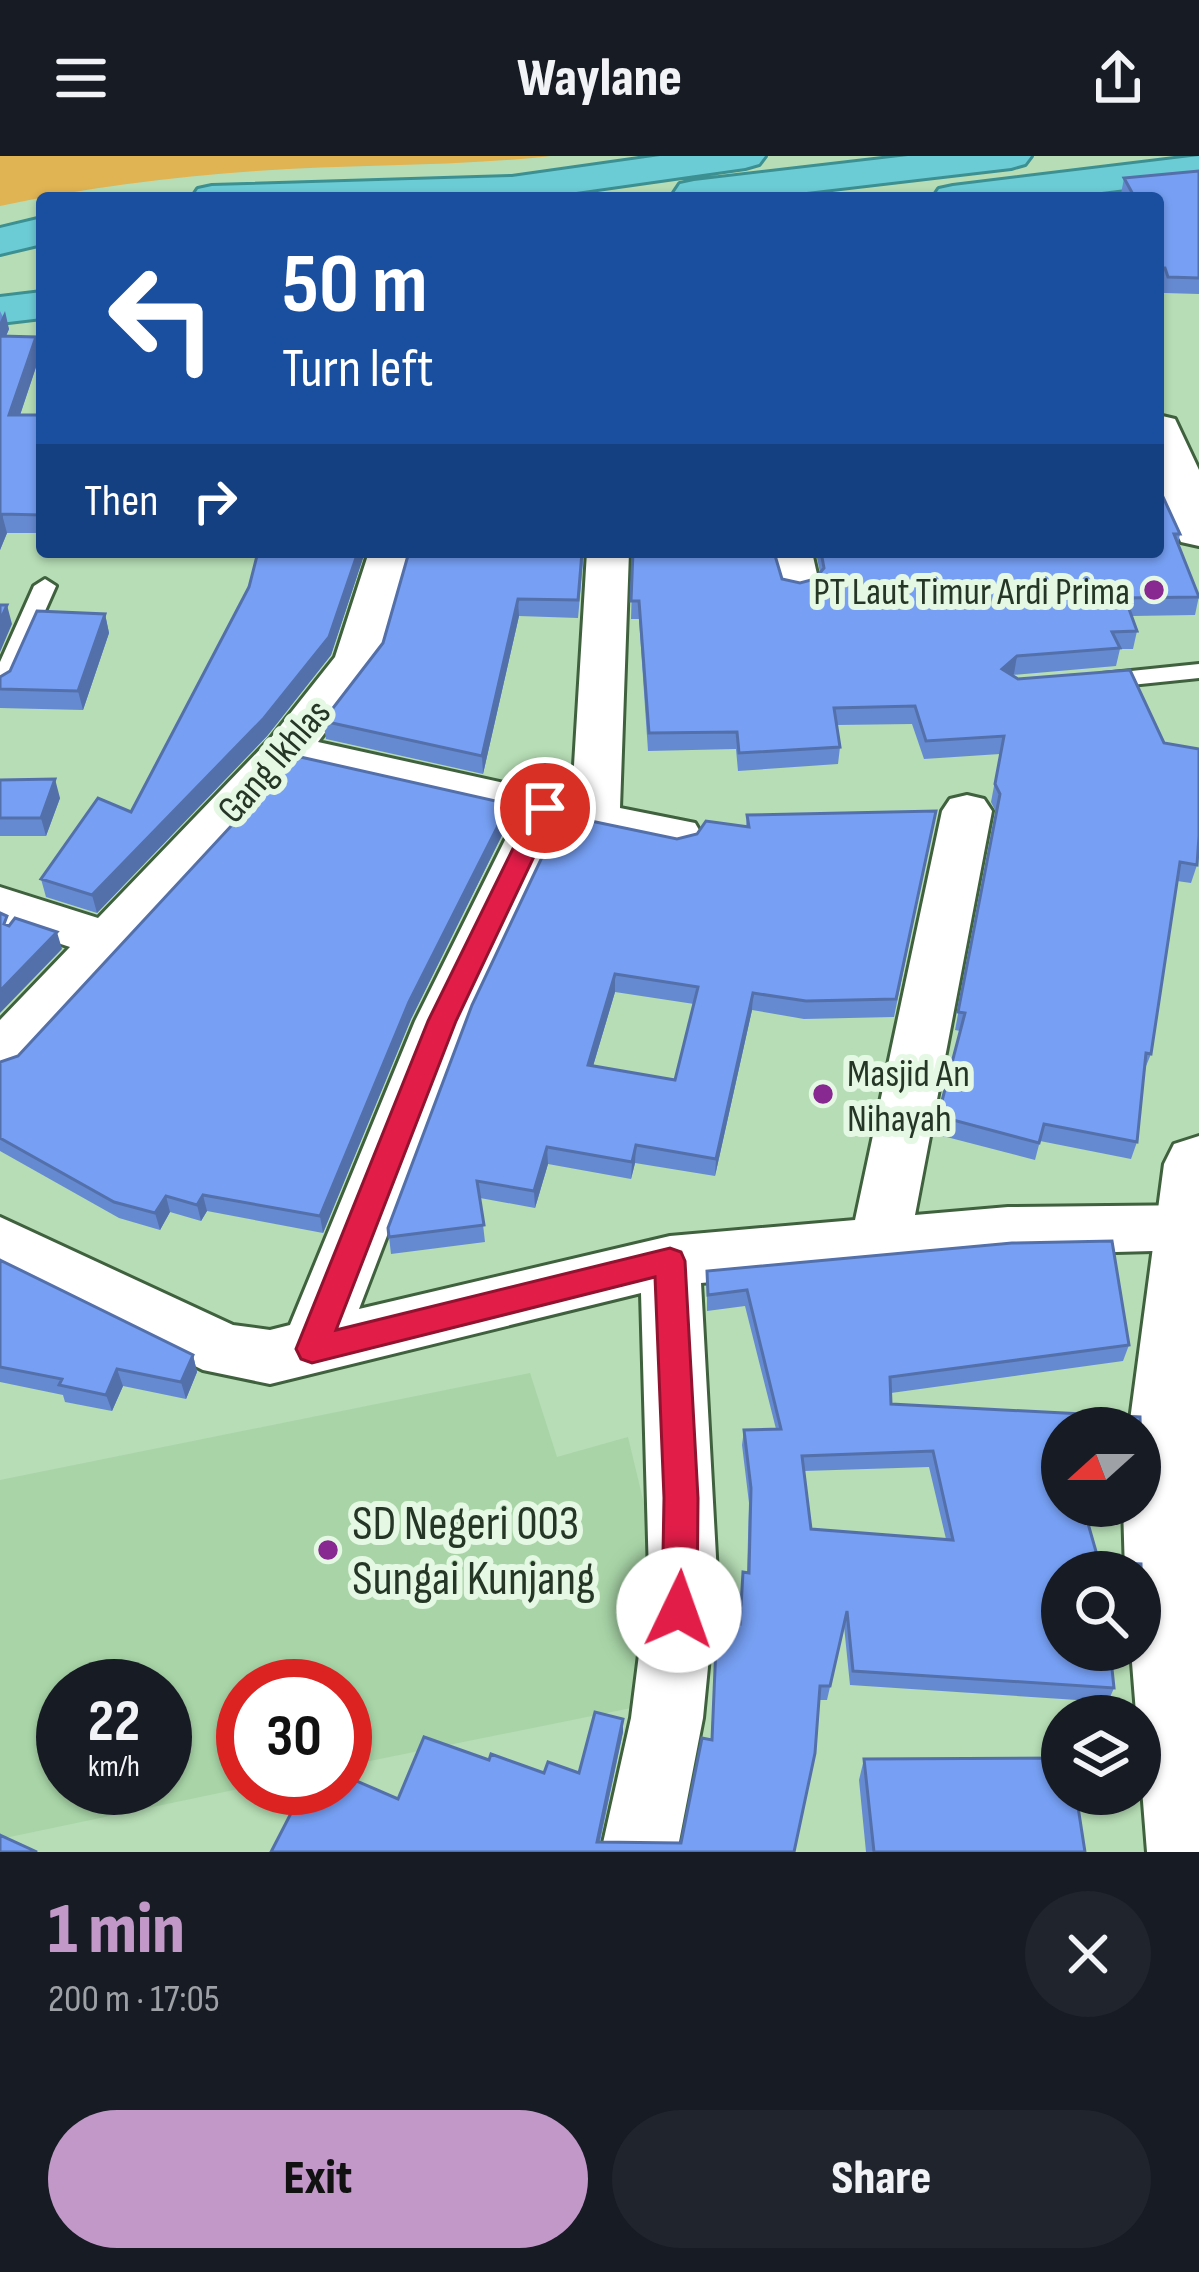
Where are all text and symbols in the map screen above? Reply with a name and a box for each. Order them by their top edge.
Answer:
icon: menu [48,45,114,111]
icon: share [1085,45,1151,111]
text: Waylane [517,46,682,111]
text: 50 m [282,235,428,336]
icon: left [84,240,240,396]
text: Turn left [282,337,434,402]
icon: right [182,468,248,534]
text: Then [84,474,158,529]
place label: PT Laut Timur Ardi Prima [813,569,1130,616]
marker: PT Laut Timur Ardi Prima [1141,577,1167,603]
street label: Gang Ikhlas [208,690,341,833]
pin [494,757,596,859]
icon: arrive [512,775,578,841]
place label: Masjid An Nihayah [847,1051,970,1143]
marker: Masjid An Nihayah [810,1081,836,1107]
north arrow [1041,1407,1161,1527]
map controls [1041,1407,1161,1815]
place label: SD Negeri 003 Sungai Kunjang [352,1496,595,1608]
marker: SD Negeri 003 Sungai Kunjang [315,1537,341,1563]
position arrow [616,1547,742,1673]
button: search [1041,1551,1161,1671]
speed limit sign: 30 [216,1659,372,1815]
text: 22 [88,1686,140,1758]
button: layers [1041,1695,1161,1815]
text: km/h [88,1749,140,1785]
text: 1 min [48,1887,185,1974]
button: close [1025,1891,1151,2017]
text: 200 m · 17:05 [48,1976,220,2023]
button: Exit [48,2110,588,2248]
button: Share [612,2110,1151,2248]

